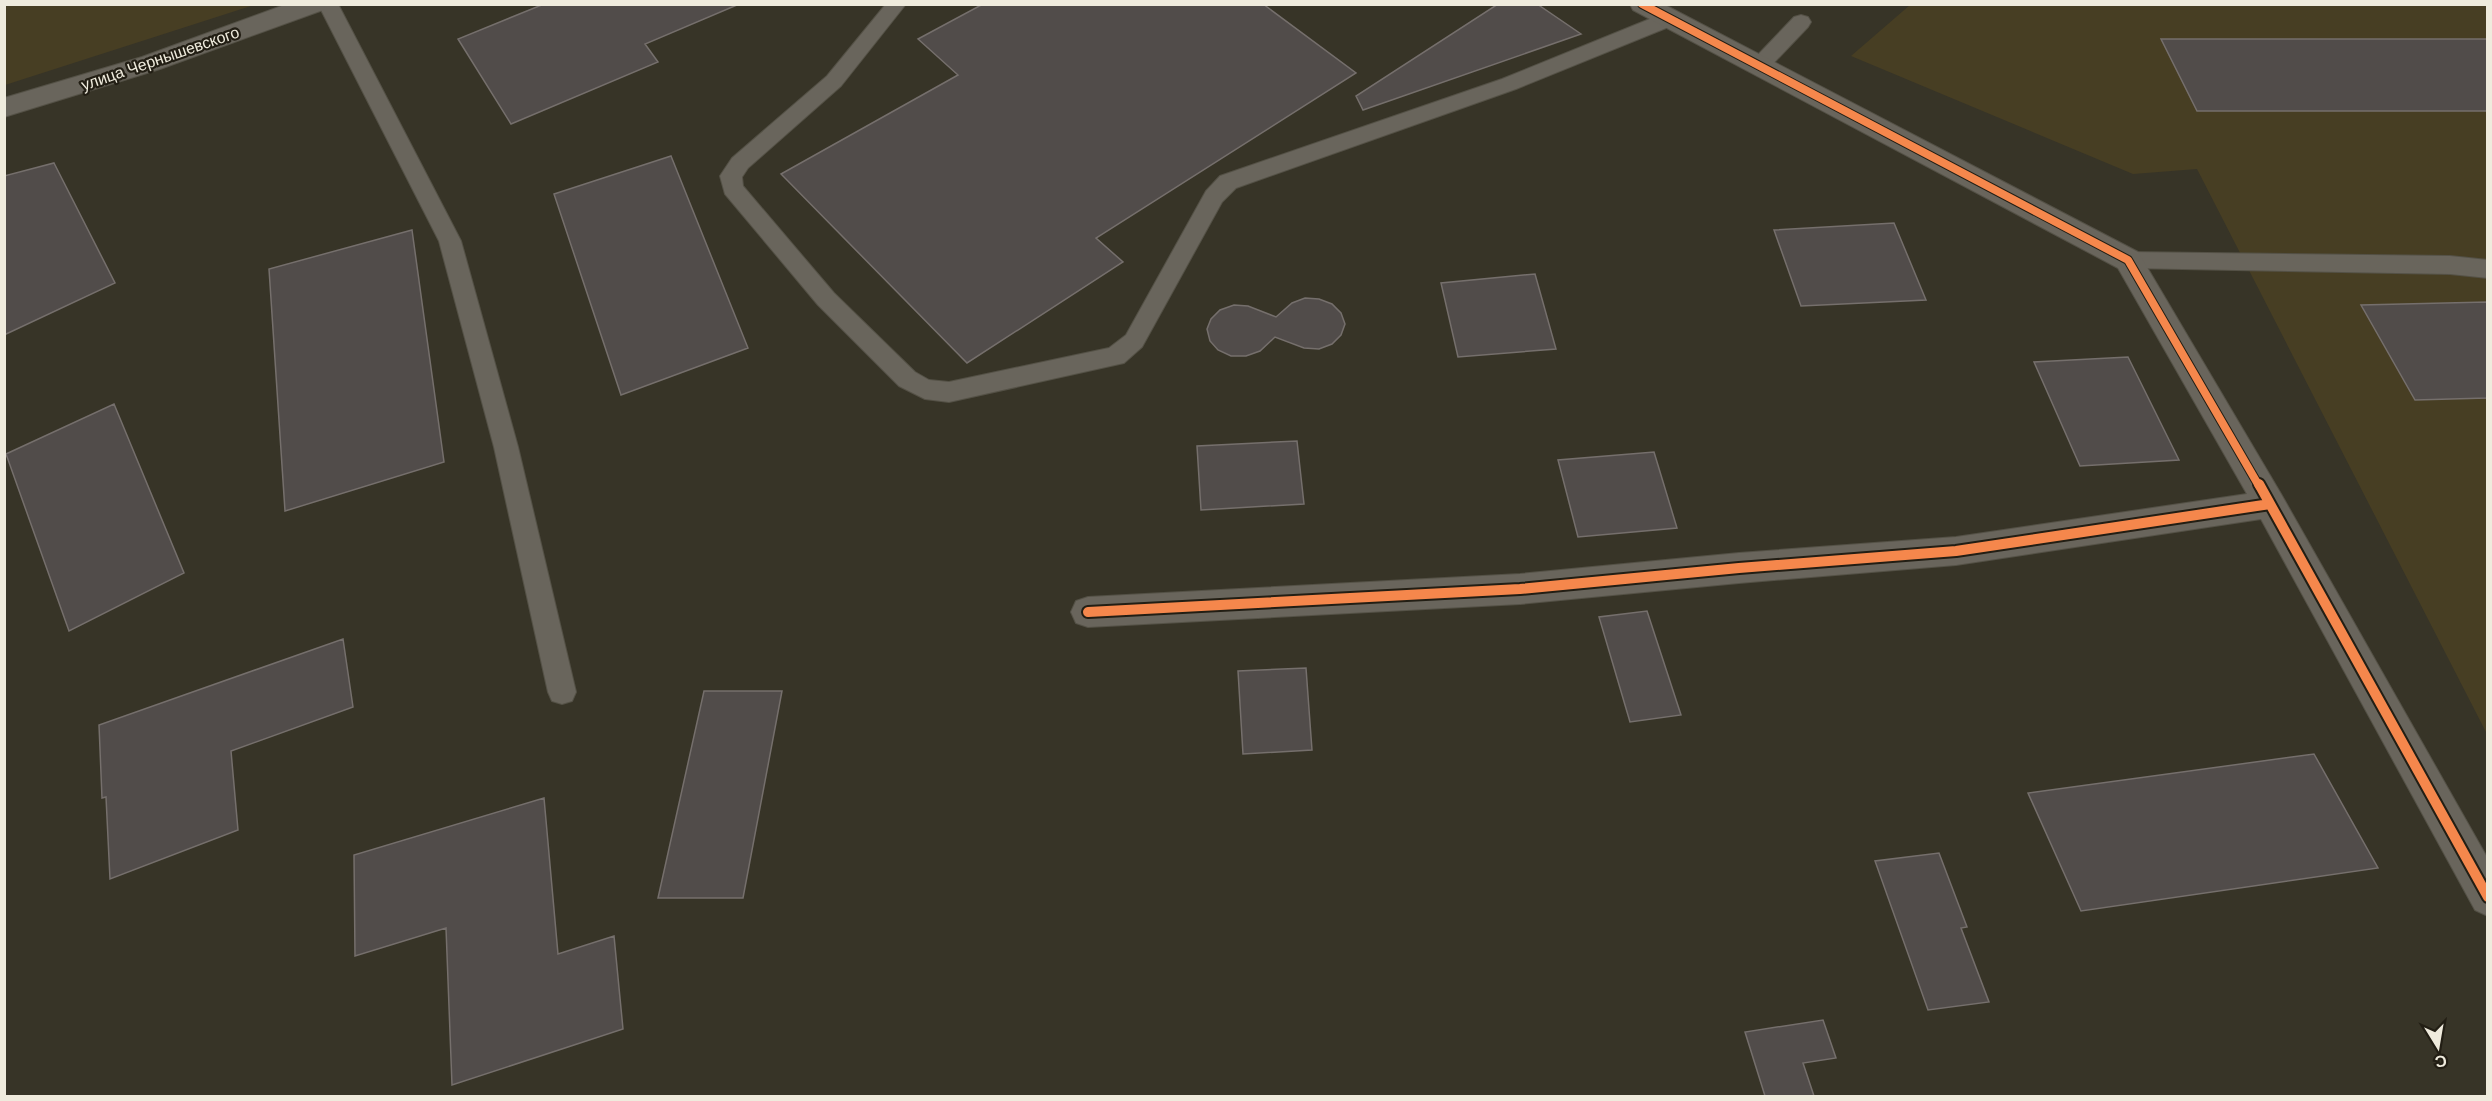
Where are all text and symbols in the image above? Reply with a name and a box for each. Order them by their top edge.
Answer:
street label: улица Чернышевского [79,23,241,93]
north arrow [2408,1017,2468,1077]
text: С [2433,1052,2448,1071]

